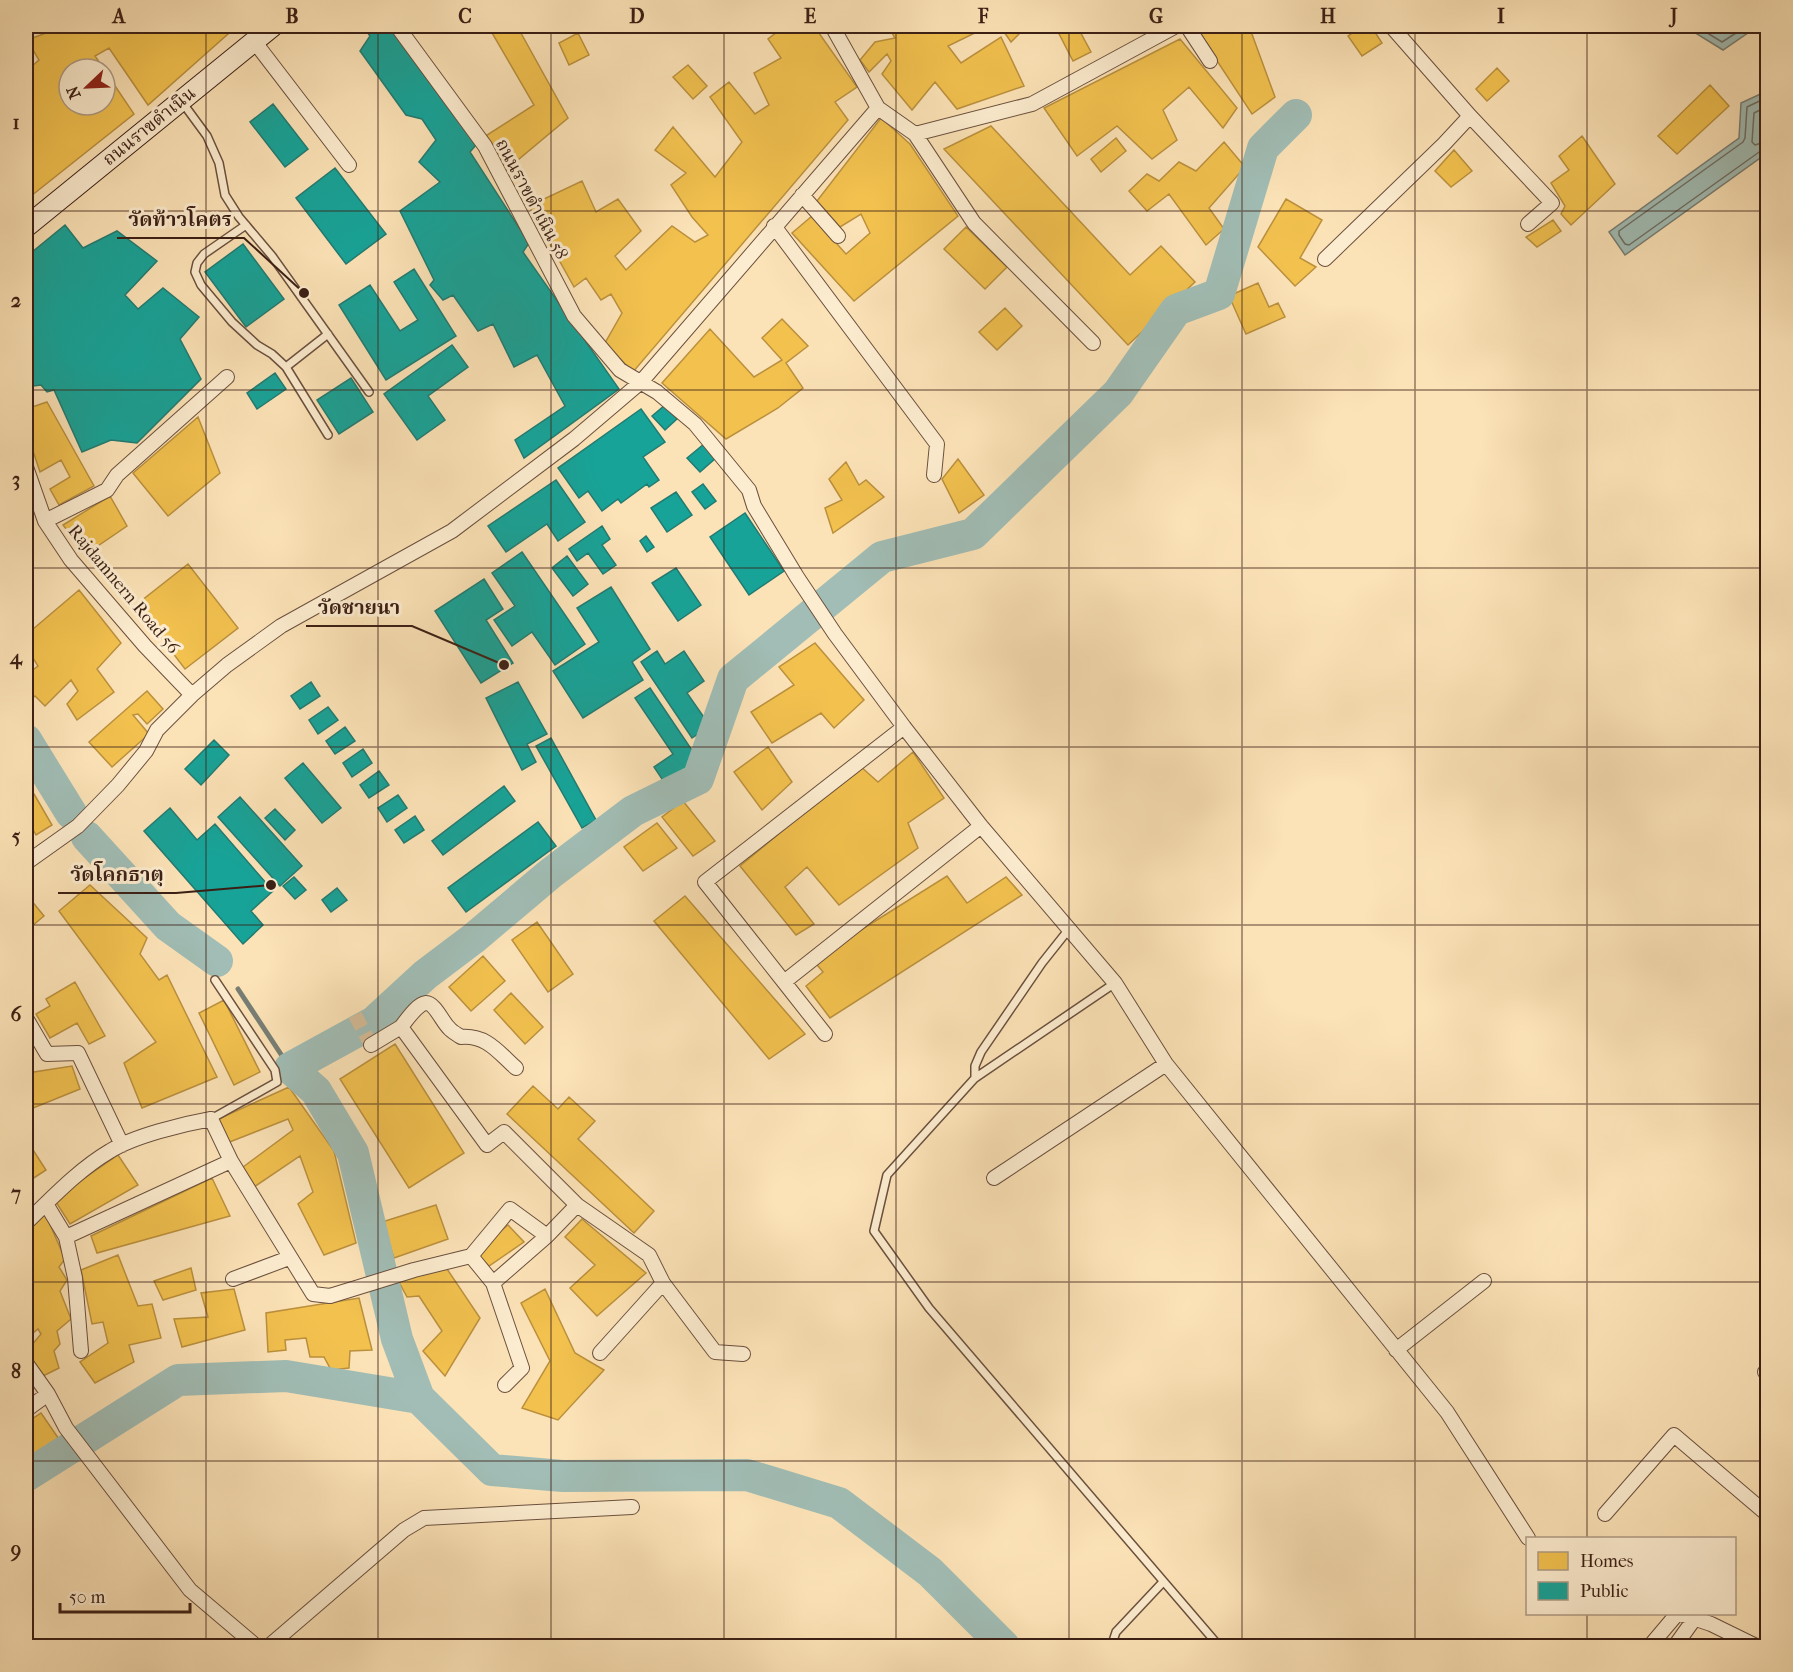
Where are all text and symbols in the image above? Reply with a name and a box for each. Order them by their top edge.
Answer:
text: A [111,5,127,28]
text: B [285,5,299,28]
text: C [458,5,472,28]
text: D [629,5,645,28]
text: E [804,5,816,28]
text: F [977,5,989,28]
text: G [1149,5,1163,28]
text: H [1320,5,1336,28]
text: I [1497,5,1505,28]
text: J [1668,5,1678,28]
north arrow [57,57,117,117]
text: N [62,83,85,102]
street label: ถนนราขดำเนิน [99,83,200,170]
text: 1 [12,111,20,134]
street label: ถนนราขดำเนิน 58 [491,135,572,263]
callout: วัดท้าวโคตร [117,200,244,238]
text: วัดท้าวโคตร [128,206,232,231]
text: 2 [11,289,21,312]
text: 3 [12,468,20,491]
street label: Rajdamnern Road 56 [64,521,184,658]
callout: วัดชายนา [306,588,412,626]
text: วัดชายนา [318,596,400,619]
text: 4 [9,646,23,670]
text: 5 [12,825,21,848]
callout: วัดโคกธาตุ [58,855,176,893]
text: วัดโคกธาตุ [70,861,164,887]
text: 6 [11,1003,23,1026]
text: 7 [10,1182,21,1205]
text: 8 [11,1360,21,1383]
legend [1526,1537,1736,1615]
text: 9 [10,1539,21,1562]
text: Homes [1580,1551,1634,1572]
scale bar [60,1576,190,1614]
text: Public [1580,1581,1628,1602]
text: 50 m [69,1587,106,1608]

